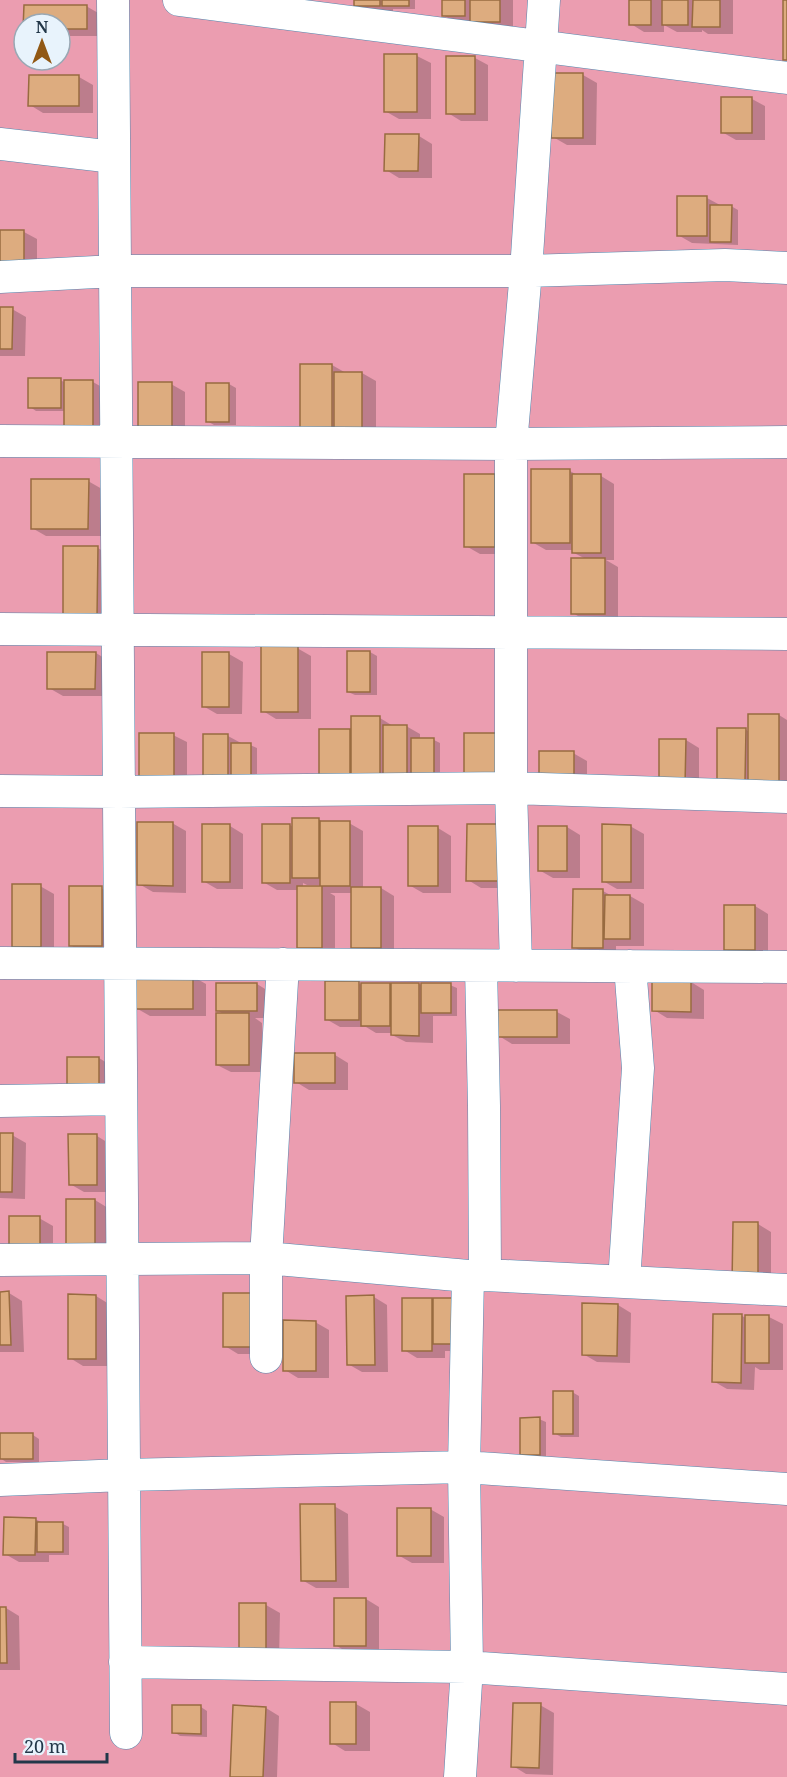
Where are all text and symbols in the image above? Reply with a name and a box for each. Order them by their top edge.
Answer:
north arrow [12,12,72,72]
text: N [36,16,49,38]
scale bar [15,1726,106,1764]
text: 20 m [24,1734,66,1758]

